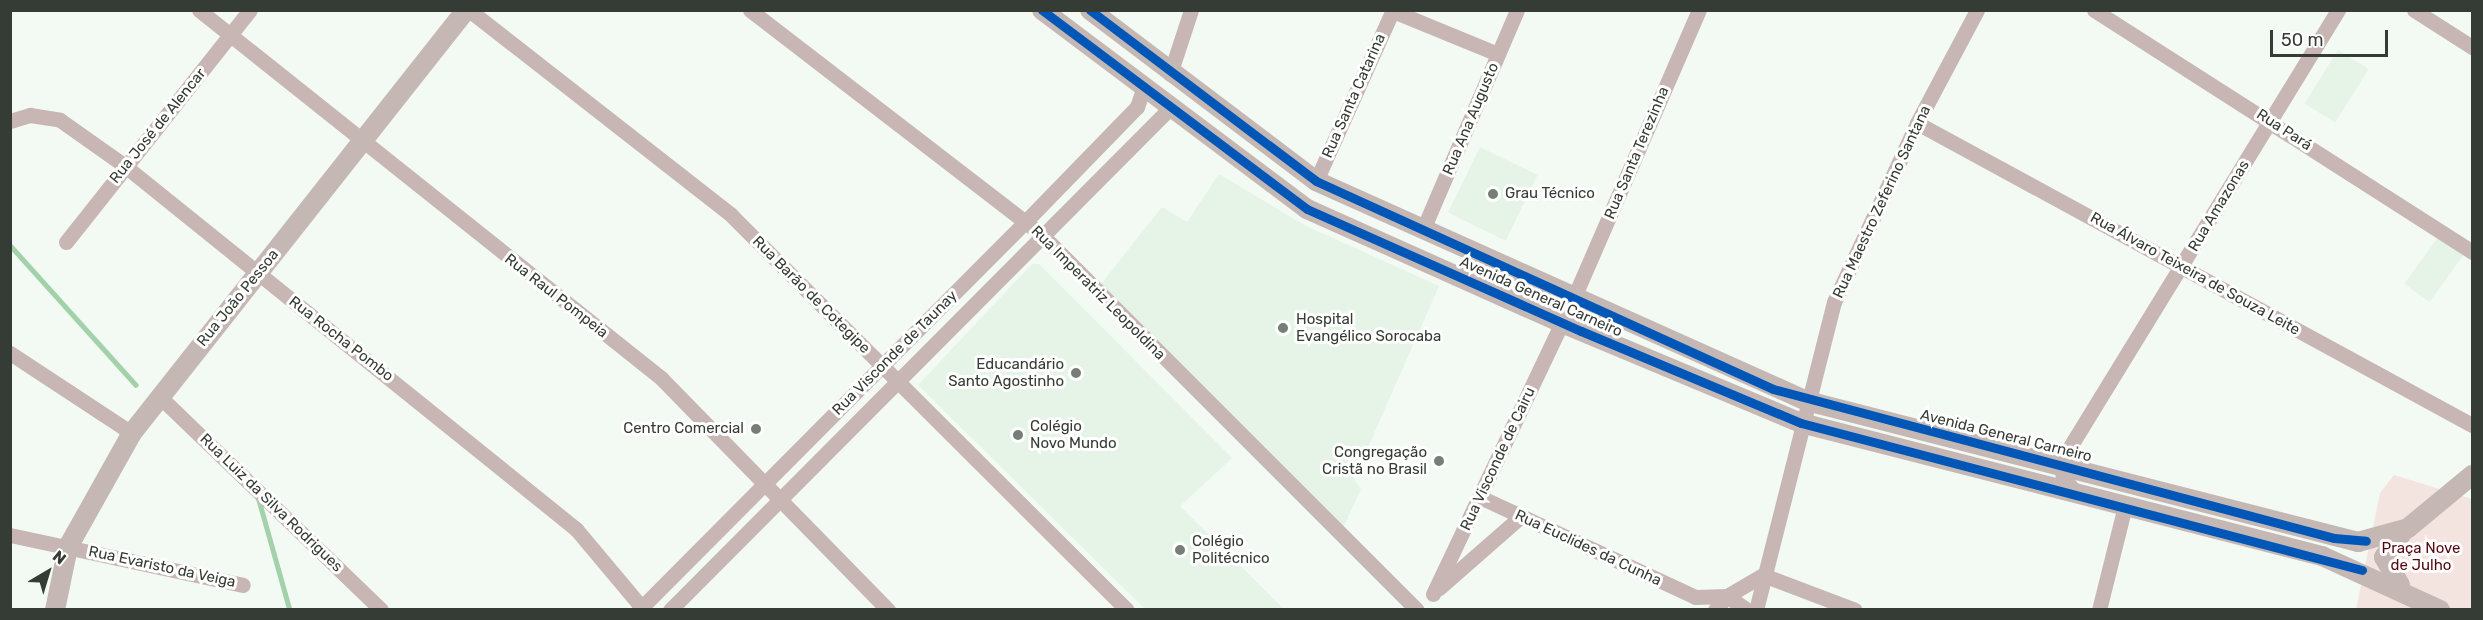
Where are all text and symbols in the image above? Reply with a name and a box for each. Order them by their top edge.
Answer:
scale bar [2273,18,2392,56]
text: 50 m [2281,29,2324,51]
street label: Rua Santa Catarina [1318,31,1390,161]
street label: Rua Ana Augusto [1439,60,1503,178]
street label: Rua José de Alencar [106,65,210,187]
street label: Rua Santa Terezinha [1601,84,1673,222]
street label: Rua Maestro Zeferino Santana [1829,103,1935,301]
street label: Rua Pará [2253,105,2315,155]
street label: Rua Amazonas [2185,157,2253,255]
place label: Grau Técnico [1505,185,1595,203]
marker: Grau Técnico [1486,187,1500,201]
street label: Rua Álvaro Teixeira de Souza Leite [2087,209,2303,339]
street label: Rua Imperatriz Leopoldina [1027,222,1169,364]
street label: Rua Barão de Cotegipe [748,232,874,358]
street label: Rua João Pessoa [193,246,283,350]
street label: Rua Raul Pompeia [501,250,611,342]
street label: Avenida General Carneiro [1457,253,1625,341]
street label: Rua Visconde de Taunay [829,287,961,419]
street label: Rua Rocha Pombo [285,293,397,385]
place label: Hospital Evangélico Sorocaba [1296,310,1441,345]
marker: Hospital Evangélico Sorocaba [1274,319,1292,337]
place label: Educandário Santo Agostinho [948,355,1064,390]
marker: Educandário Santo Agostinho [1069,366,1083,380]
street label: Rua Visconde de Cairu [1457,384,1539,534]
street label: Avenida General Carneiro [1918,406,2094,466]
place label: Colégio Novo Mundo [1030,417,1117,452]
place label: Centro Comercial [623,420,744,438]
marker: Centro Comercial [749,422,763,436]
marker: Colégio Novo Mundo [1011,428,1025,442]
street label: Rua Luiz da Silva Rodrigues [196,430,346,576]
place label: Congregação Cristã no Brasil [1322,443,1427,478]
marker: Congregação Cristã no Brasil [1432,454,1446,468]
street label: Rua Euclides da Cunha [1512,506,1664,590]
place label: Colégio Politécnico [1192,532,1270,567]
park label: Praça Nove de Julho [2382,539,2460,574]
north arrow [18,542,78,602]
street label: Rua Evaristo da Veiga [87,543,237,591]
marker: Colégio Politécnico [1173,543,1187,557]
text: N [49,546,70,568]

